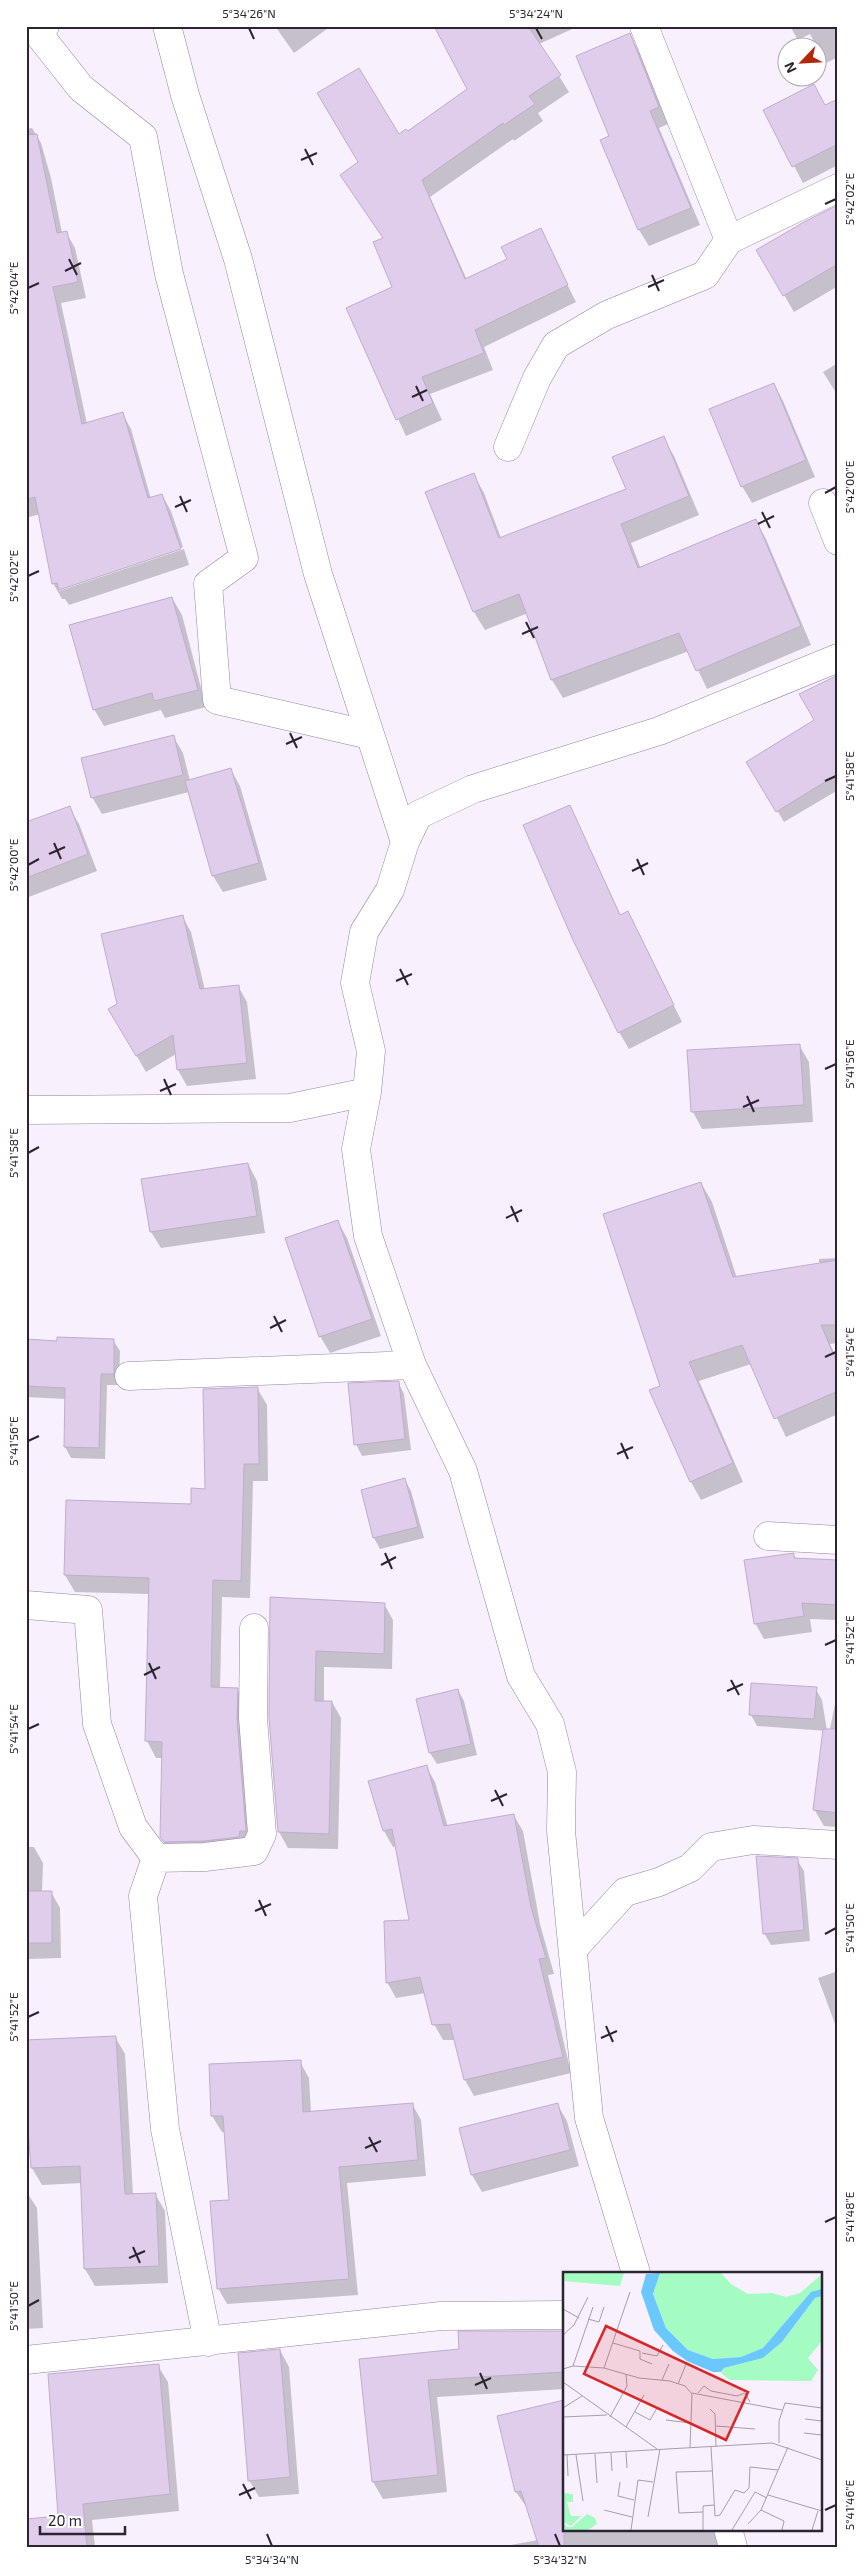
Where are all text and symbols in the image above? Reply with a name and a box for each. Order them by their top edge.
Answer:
text: 5°34'26"N [222,6,276,20]
text: 5°34'24"N [509,6,563,20]
north arrow [776,38,826,88]
text: N [780,60,800,76]
text: 5°42'02"E [842,173,856,225]
text: 5°42'04"E [6,261,20,314]
text: 5°42'00"E [842,460,856,513]
text: 5°42'02"E [6,550,20,602]
text: 5°41'58"E [842,751,856,801]
text: 5°42'00"E [6,838,20,891]
text: 5°41'56"E [842,1039,856,1089]
text: 5°41'58"E [6,1128,20,1178]
text: 5°41'54"E [842,1327,856,1377]
text: 5°41'56"E [6,1416,20,1466]
text: 5°41'52"E [842,1615,856,1665]
text: 5°41'54"E [6,1704,20,1754]
text: 5°41'50"E [842,1903,856,1953]
text: 5°41'52"E [6,1992,20,2042]
text: 5°41'48"E [842,2191,856,2242]
inset map [563,2272,822,2530]
text: 5°41'50"E [6,2281,20,2331]
text: 5°41'46"E [842,2480,856,2530]
scale bar [40,2503,125,2535]
text: 20 m [48,2511,82,2529]
text: 5°34'34"N [245,2552,299,2566]
text: 5°34'32"N [533,2552,587,2566]

